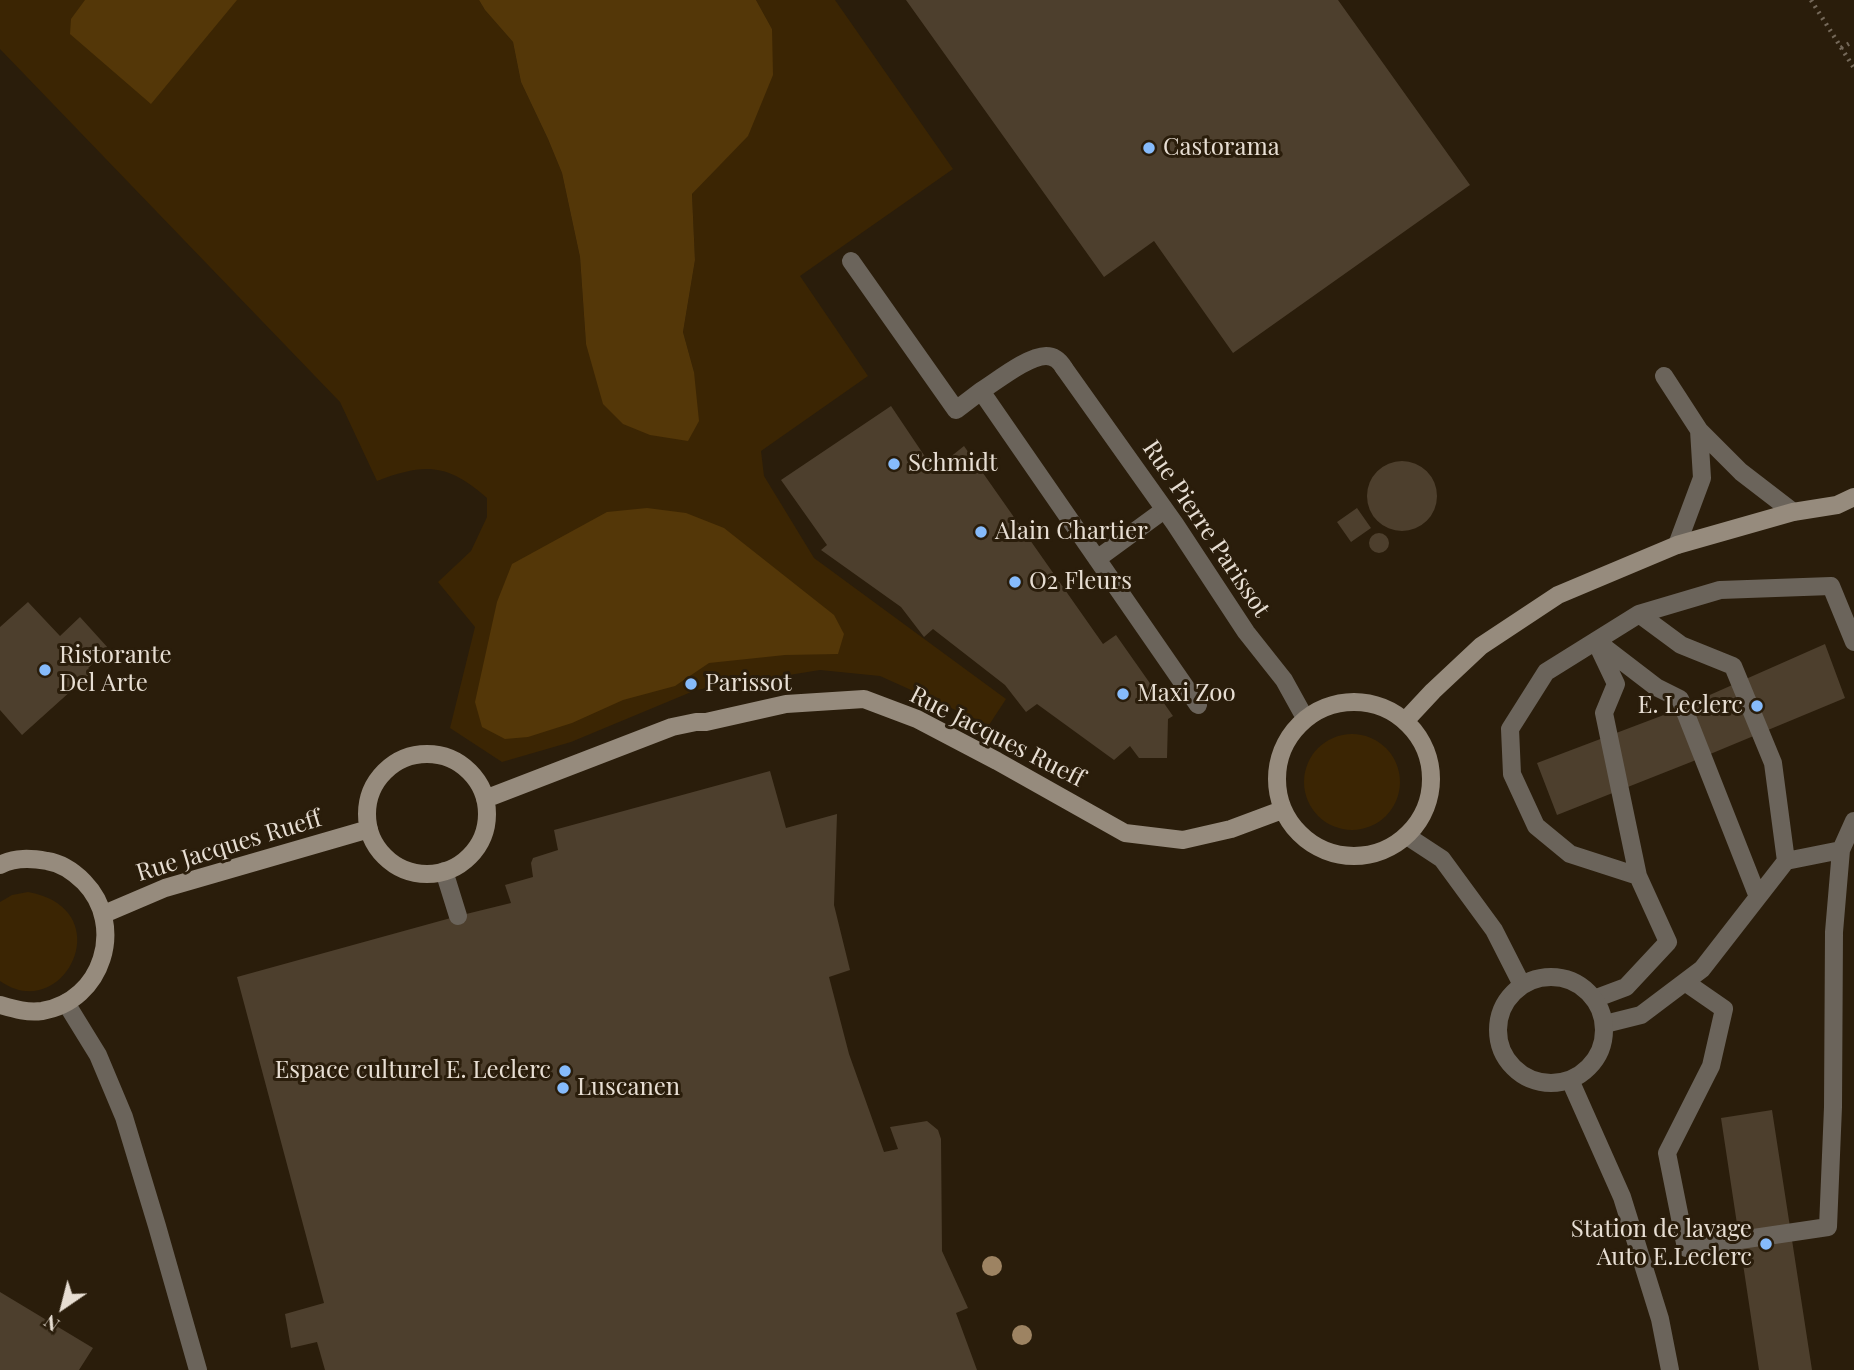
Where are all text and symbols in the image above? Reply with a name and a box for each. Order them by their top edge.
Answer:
place label: Castorama [1163,134,1280,162]
marker: Castorama [1141,140,1157,156]
street label: Rue Pierre Parissot [1136,435,1276,623]
place label: Schmidt [908,450,998,478]
marker: Schmidt [886,456,902,472]
place label: Alain Chartier [995,518,1148,546]
marker: Alain Chartier [973,524,989,540]
place label: O2 Fleurs [1029,568,1132,596]
marker: O2 Fleurs [1007,574,1023,590]
place label: Ristorante Del Arte [59,642,172,698]
marker: Ristorante Del Arte [37,662,53,678]
place label: Parissot [705,670,792,698]
marker: Parissot [683,676,699,692]
place label: Maxi Zoo [1137,680,1236,708]
street label: Rue Jacques Rueff [905,681,1089,793]
marker: Maxi Zoo [1115,686,1131,702]
place label: E. Leclerc [1638,692,1743,720]
marker: E. Leclerc [1749,698,1765,714]
street label: Rue Jacques Rueff [133,804,325,888]
place label: Espace culturel E. Leclerc [275,1057,551,1085]
marker: Espace culturel E. Leclerc [557,1063,573,1079]
place label: Luscanen [577,1074,680,1102]
marker: Luscanen [555,1080,571,1096]
place label: Station de lavage Auto E.Leclerc [1571,1216,1752,1272]
marker: Station de lavage Auto E.Leclerc [1758,1236,1774,1252]
north arrow [28,1272,98,1342]
text: N [38,1310,64,1339]

